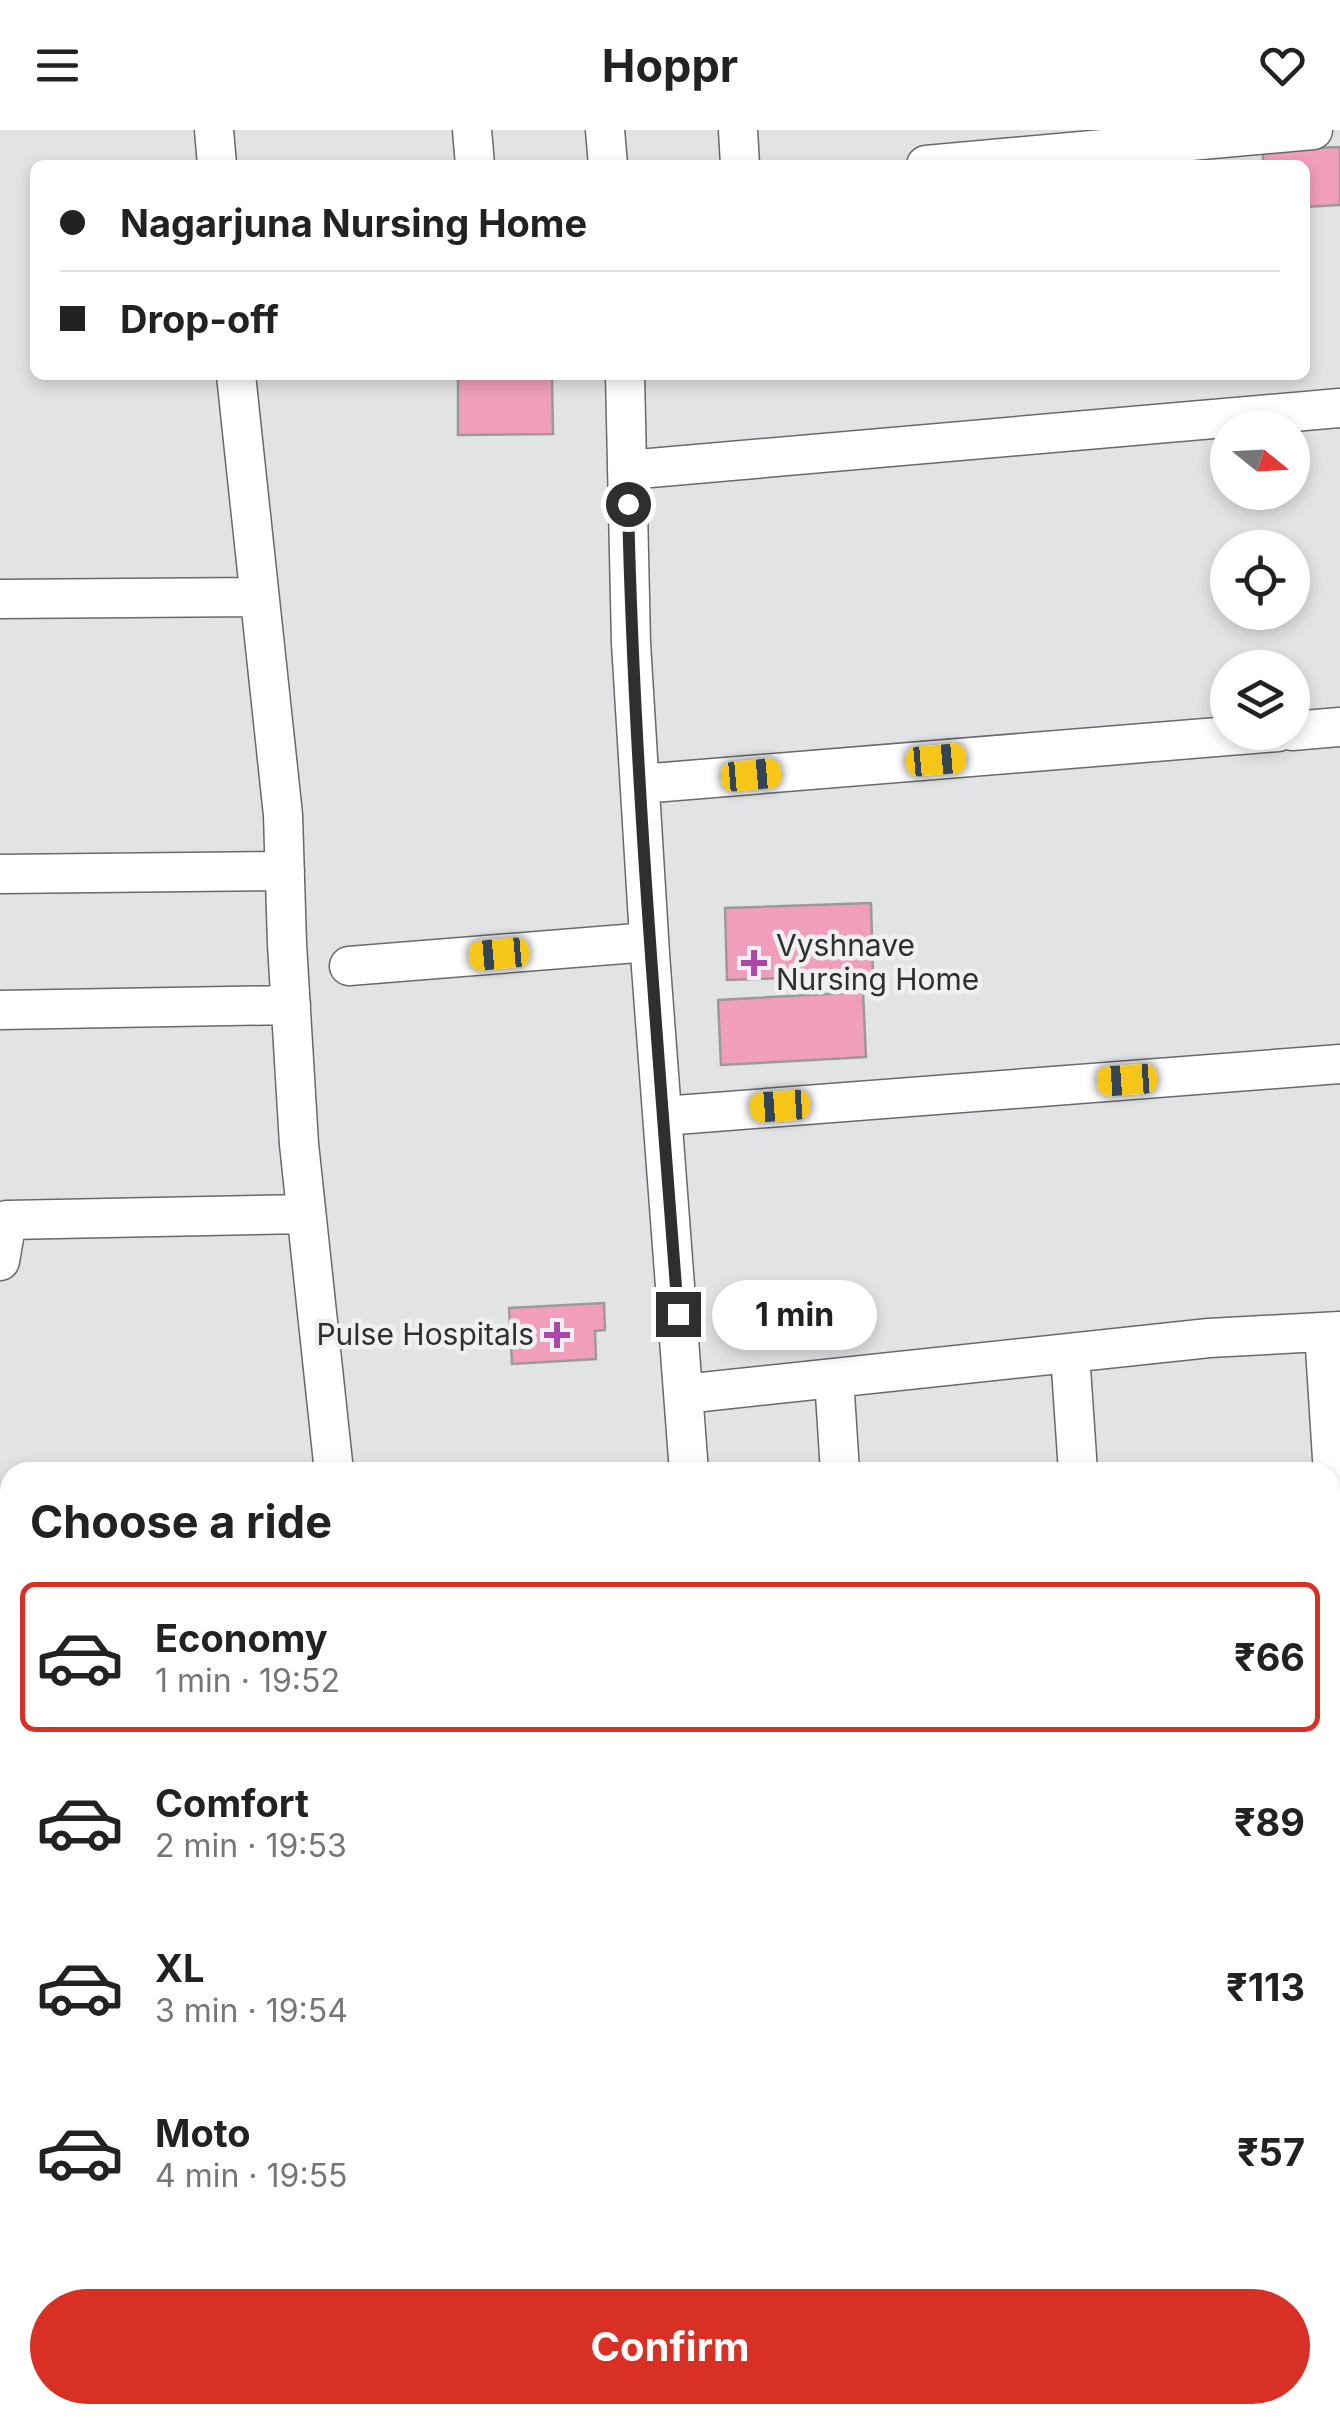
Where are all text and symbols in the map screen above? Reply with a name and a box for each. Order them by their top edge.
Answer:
icon: menu [30,38,85,93]
text: Hoppr [602,38,738,93]
icon: heart [1255,38,1310,93]
text: Nagarjuna Nursing Home [120,200,587,246]
text: Drop-off [120,296,279,342]
north arrow [1210,410,1310,510]
map controls [1210,410,1310,750]
route start [606,482,651,527]
button: locate [1210,530,1310,630]
button: layers [1210,650,1310,750]
car [905,742,967,778]
car [720,757,782,793]
place label: Vyshnave Nursing Home [776,927,979,997]
car [468,936,530,972]
marker: Vyshnave Nursing Home [741,950,767,976]
car [1096,1063,1158,1097]
car [749,1089,811,1123]
callout: 1 min [713,1279,878,1349]
route end [656,1292,701,1337]
text: 1 min [755,1295,834,1334]
place label: Pulse Hospitals [316,1316,534,1352]
marker: Pulse Hospitals [544,1322,570,1348]
text: Choose a ride [30,1494,332,1549]
icon: car [35,1612,125,1702]
text: Economy [155,1615,328,1661]
text: ₹66 [1234,1634,1305,1680]
text: 1 min · 19:52 [155,1661,340,1700]
icon: car [35,1777,125,1867]
text: Comfort [155,1780,309,1826]
text: ₹89 [1234,1799,1305,1845]
text: 2 min · 19:53 [155,1826,347,1865]
icon: car [35,1942,125,2032]
text: XL [155,1945,205,1991]
text: ₹113 [1226,1964,1305,2010]
text: 3 min · 19:54 [155,1991,348,2030]
icon: car [35,2107,125,2197]
text: Moto [155,2110,251,2156]
text: ₹57 [1237,2129,1305,2175]
text: 4 min · 19:55 [155,2156,348,2195]
button: Confirm [30,2289,1310,2404]

